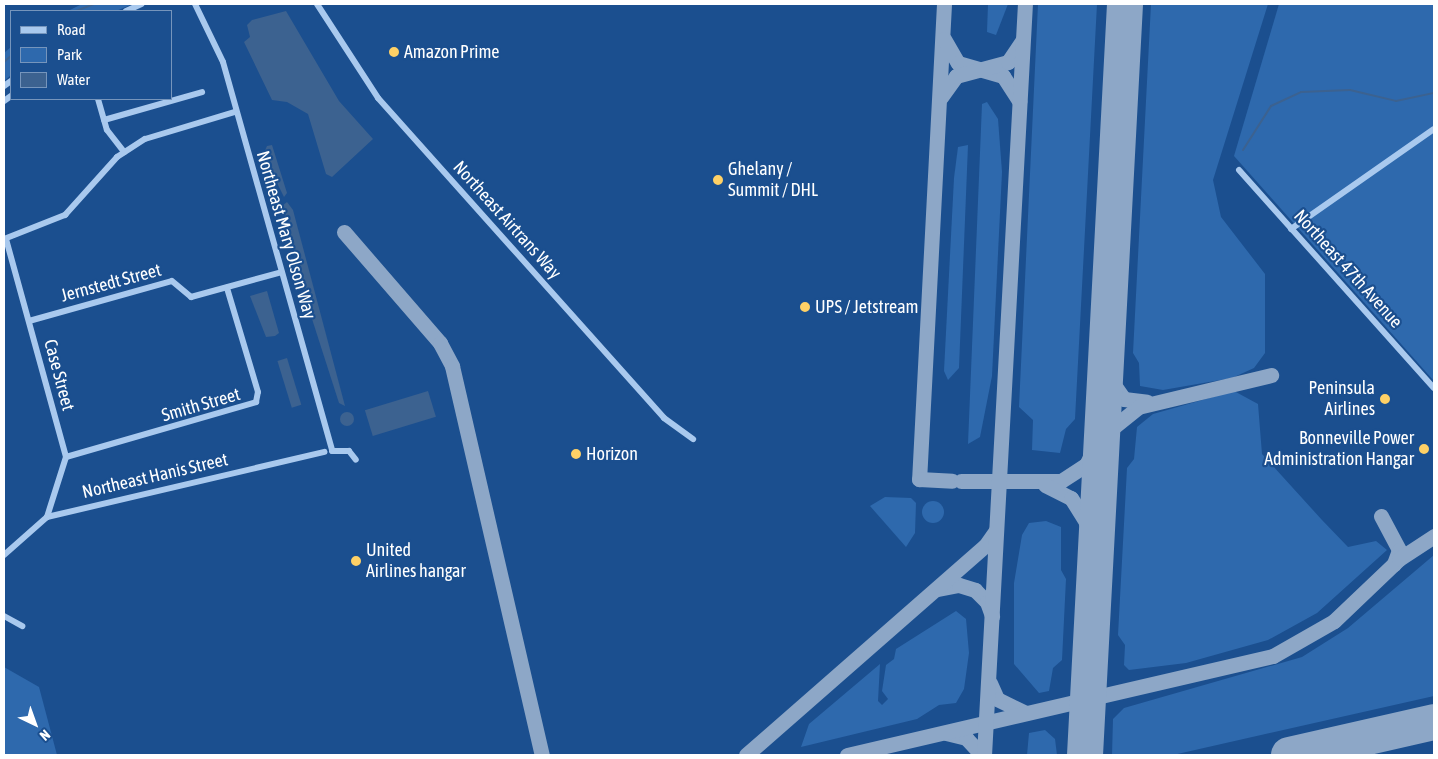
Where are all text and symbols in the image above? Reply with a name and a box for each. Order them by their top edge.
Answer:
legend [10,10,172,100]
text: Road [57,21,86,38]
place label: Amazon Prime [404,41,500,63]
text: Park [57,46,82,63]
marker: Amazon Prime [388,46,400,58]
text: Water [57,71,90,88]
street label: Northeast Mary Olson Way [252,148,320,322]
street label: Northeast Airtrans Way [448,157,566,283]
place label: Ghelany / Summit / DHL [728,159,818,202]
marker: Ghelany / Summit / DHL [712,174,724,186]
street label: Northeast 47th Avenue [1289,205,1407,333]
street label: Jernstedt Street [58,259,164,307]
place label: UPS / Jetstream [815,296,918,318]
marker: UPS / Jetstream [799,301,811,313]
street label: Case Street [39,337,79,413]
place label: Peninsula Airlines [1308,378,1375,420]
street label: Smith Street [159,384,243,426]
marker: Peninsula Airlines [1379,393,1391,405]
place label: Bonneville Power Administration Hangar [1264,428,1414,470]
place label: Horizon [586,443,638,465]
marker: Bonneville Power Administration Hangar [1418,443,1430,455]
marker: Horizon [570,448,582,460]
street label: Northeast Hanis Street [80,449,230,503]
place label: United Airlines hangar [366,540,466,582]
marker: United Airlines hangar [350,555,362,567]
north arrow [10,699,60,749]
text: N [37,726,53,744]

